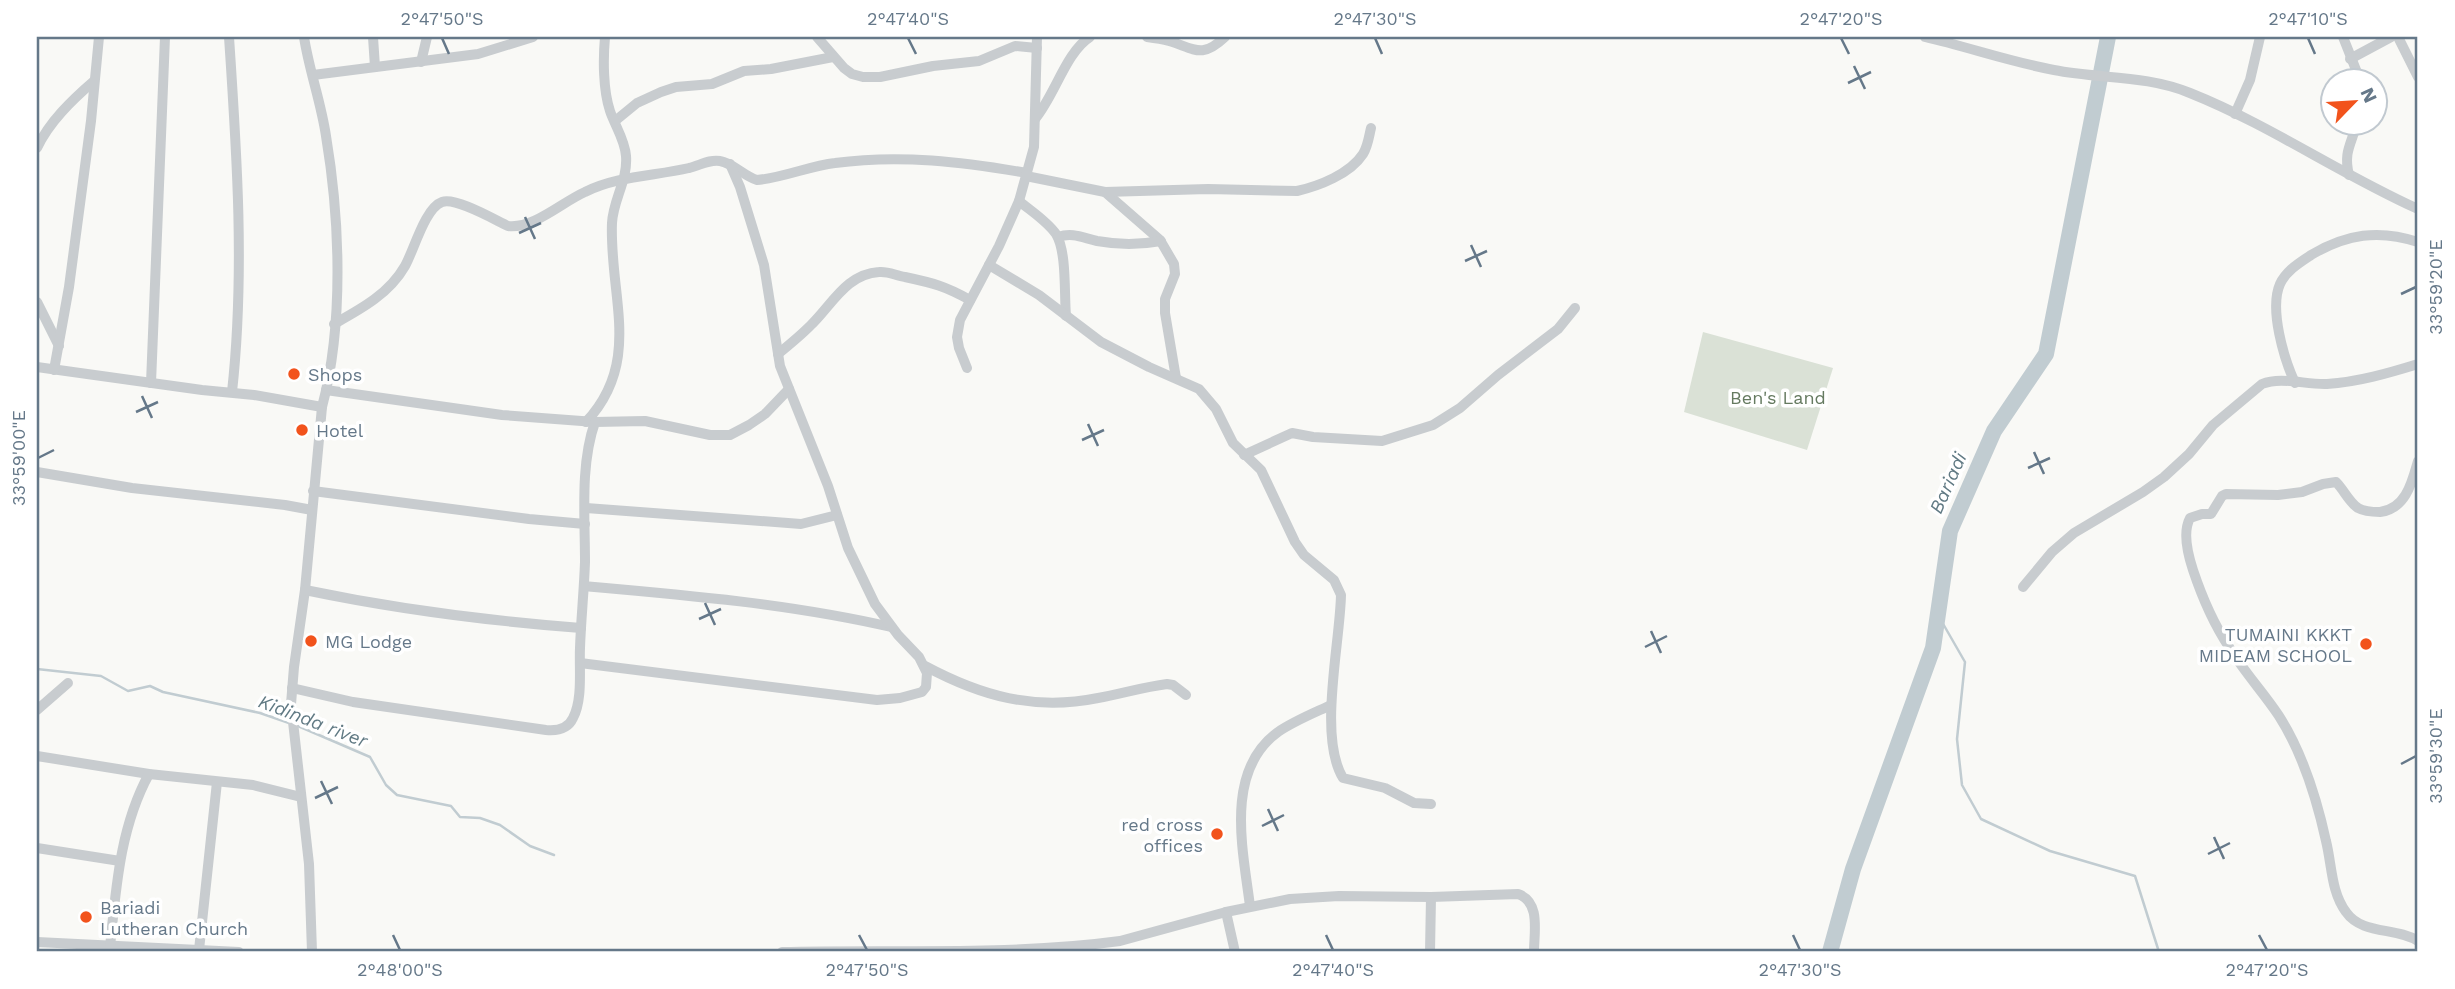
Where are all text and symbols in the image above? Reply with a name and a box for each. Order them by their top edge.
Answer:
text: 2°47'50"S [400,8,484,29]
text: 2°47'40"S [867,8,949,29]
text: 2°47'30"S [1333,8,1417,29]
text: 2°47'20"S [1799,8,1883,29]
text: 2°47'10"S [2268,8,2348,29]
north arrow [2318,66,2388,136]
text: N [2356,84,2382,106]
text: 33°59'20"E [2425,239,2446,335]
place label: Shops [308,364,362,385]
marker: Shops [286,366,302,382]
park label: Ben's Land [1730,387,1826,408]
text: 33°59'00"E [8,410,29,506]
place label: Hotel [316,420,364,441]
marker: Hotel [294,422,310,438]
water label: Bariadi [1924,448,1972,517]
place label: TUMAINI KKKT MIDEAM SCHOOL [2199,624,2352,666]
place label: MG Lodge [325,631,412,652]
marker: MG Lodge [303,633,319,649]
marker: TUMAINI KKKT MIDEAM SCHOOL [2358,636,2374,652]
water label: Kidinda river [255,690,371,753]
text: 33°59'30"E [2425,708,2446,804]
place label: red cross offices [1121,814,1203,856]
marker: red cross offices [1209,826,1225,842]
place label: Bariadi Lutheran Church [100,897,248,939]
marker: Bariadi Lutheran Church [78,909,94,925]
text: 2°48'00"S [357,959,443,980]
text: 2°47'50"S [825,959,909,980]
text: 2°47'40"S [1292,959,1374,980]
text: 2°47'30"S [1758,959,1842,980]
text: 2°47'20"S [2225,959,2309,980]

